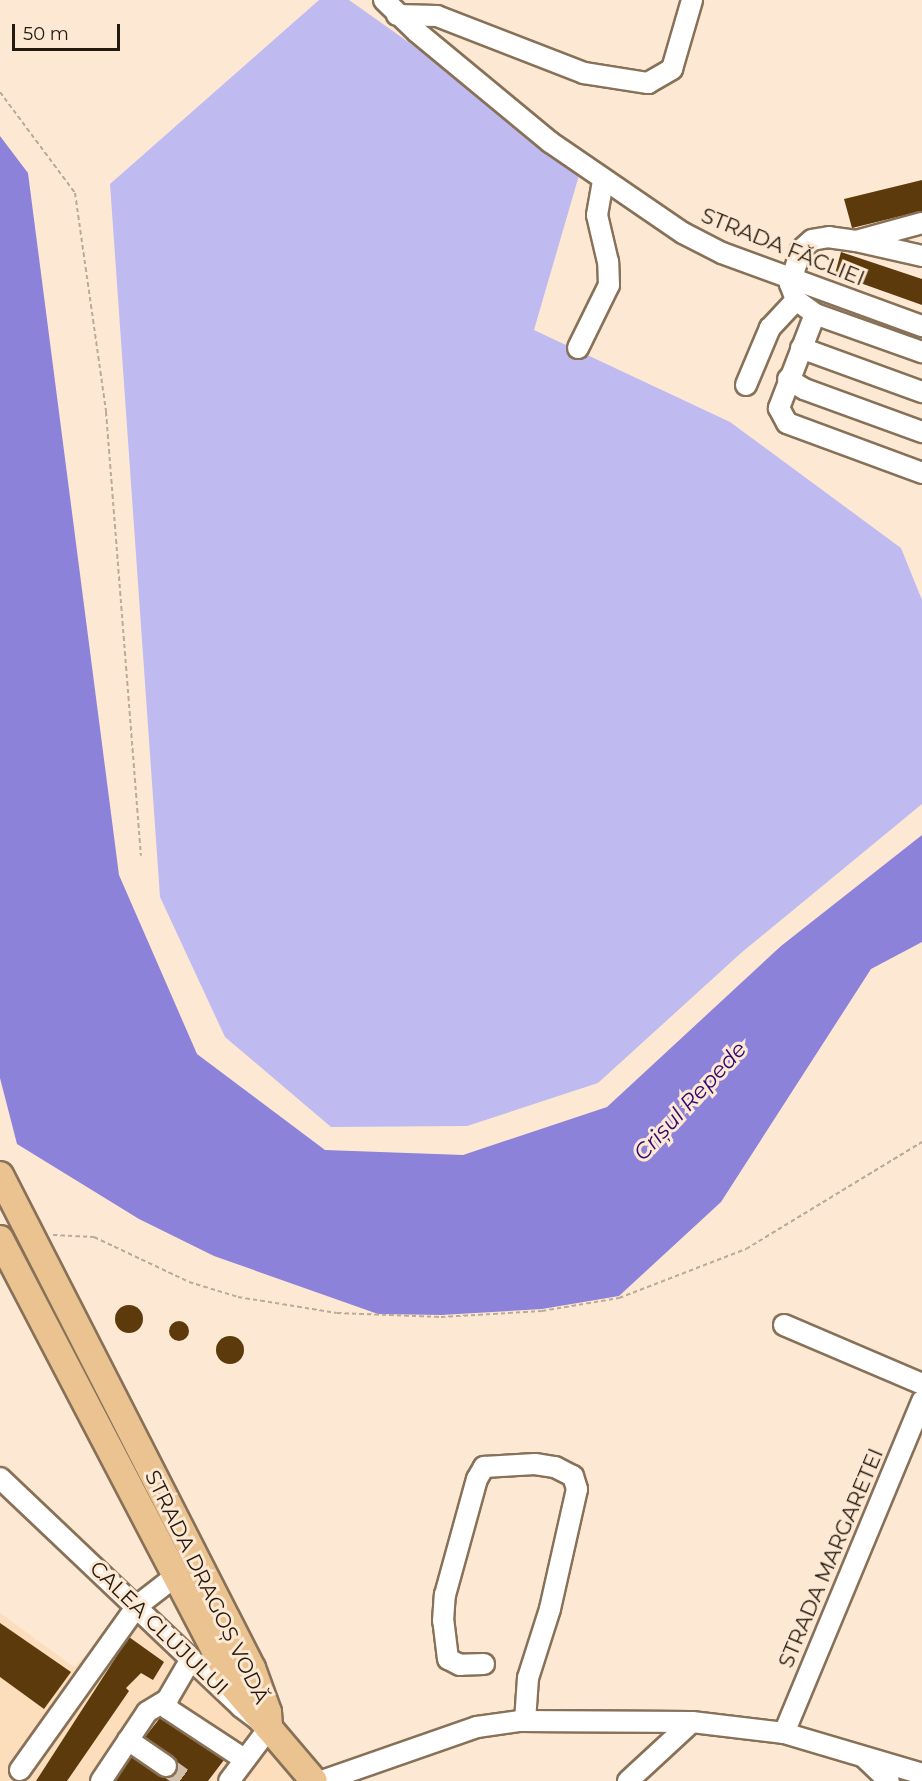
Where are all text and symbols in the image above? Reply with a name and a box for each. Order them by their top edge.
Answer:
scale bar [15,12,123,50]
text: 50 m [23,23,69,45]
street label: STRADA FĂCLIEI [698,203,868,291]
water label: Crișul Repede [628,1036,752,1166]
street label: STRADA MARGARETEI [773,1444,889,1672]
street label: STRADA DRAGOȘ VODĂ [139,1466,275,1708]
street label: CALEA CLUJULUI [85,1556,233,1700]

